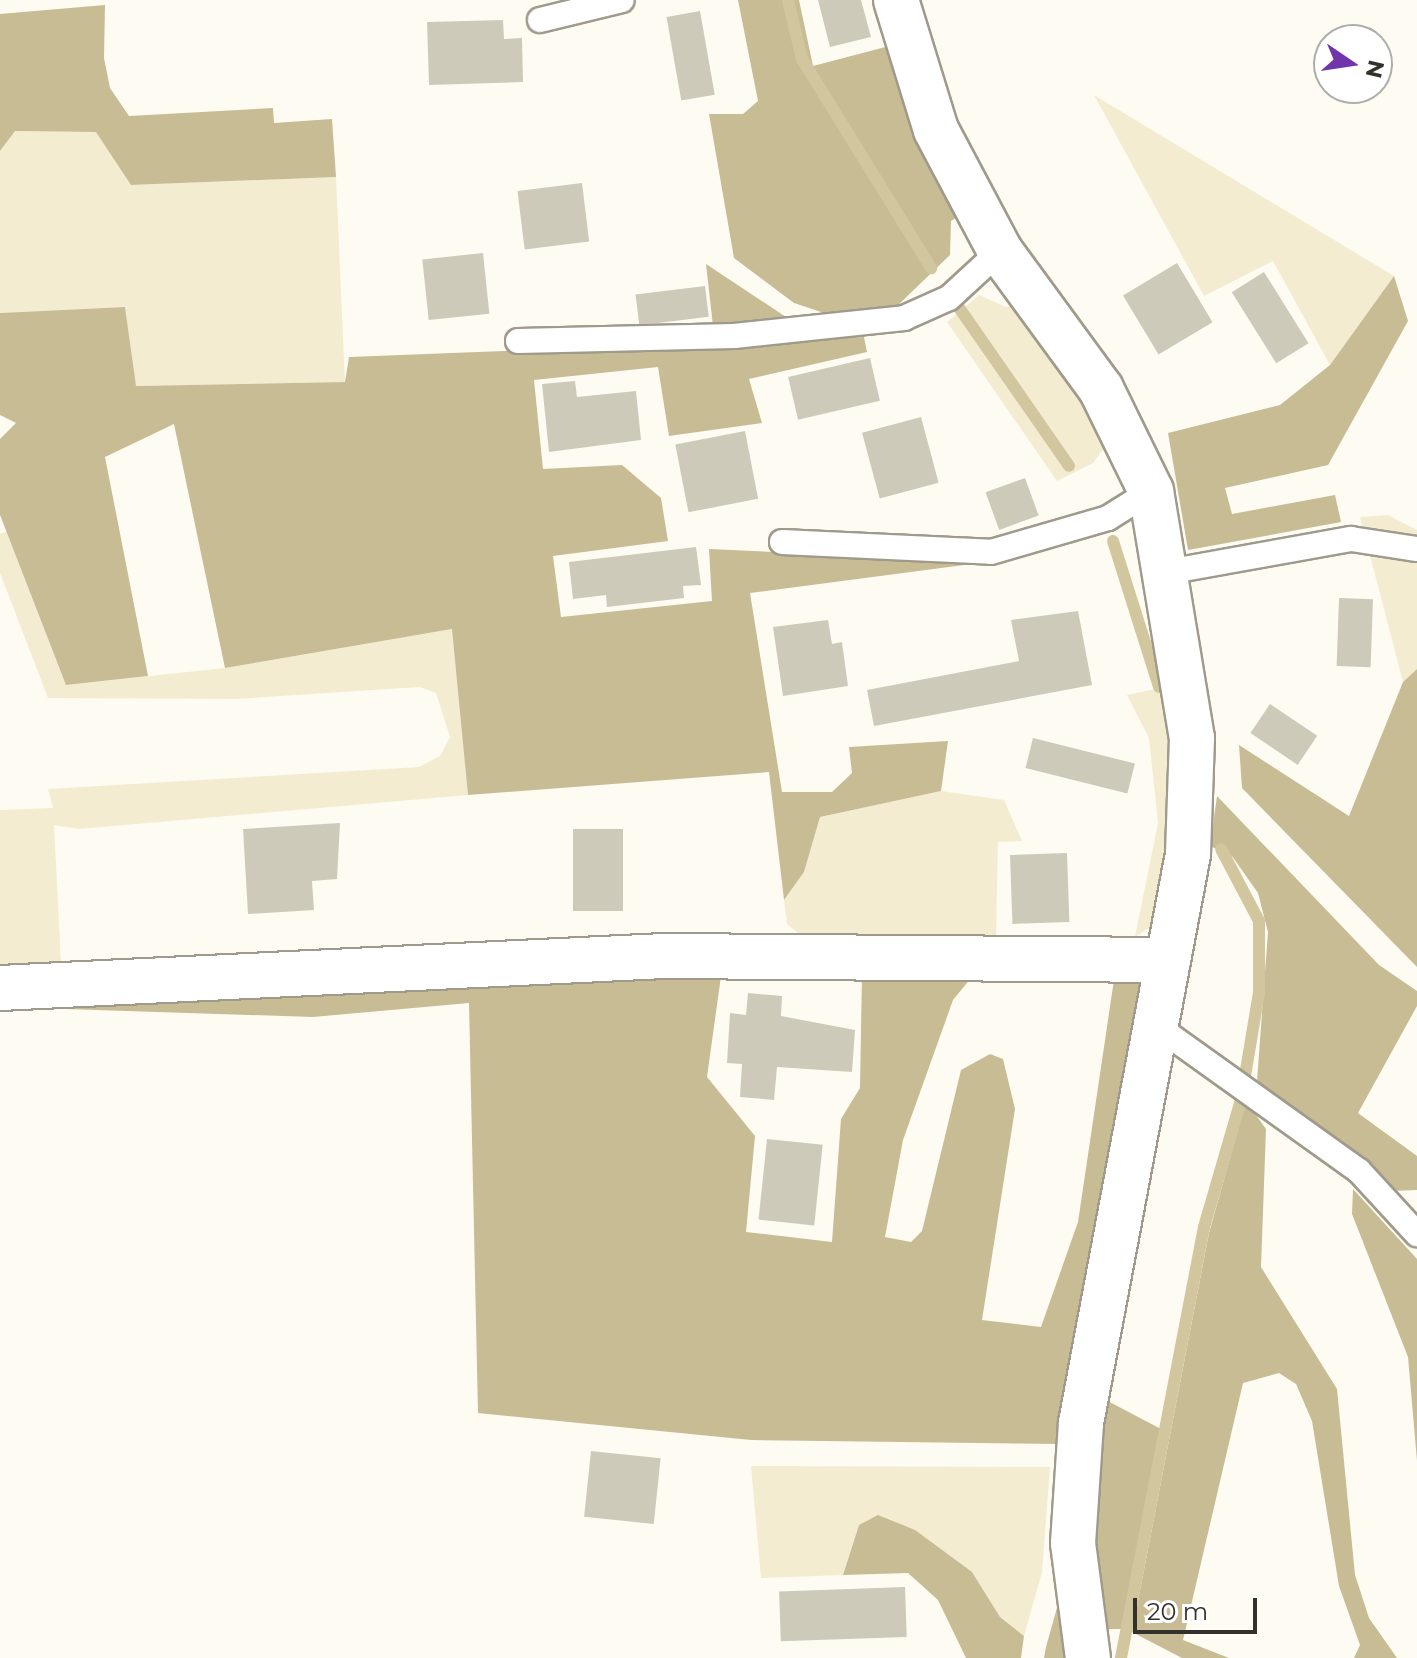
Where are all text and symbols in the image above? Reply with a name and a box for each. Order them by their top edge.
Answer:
north arrow [1313,24,1393,104]
text: N [1360,57,1390,81]
scale bar [1137,1582,1261,1632]
text: 20 m [1147,1597,1208,1626]

